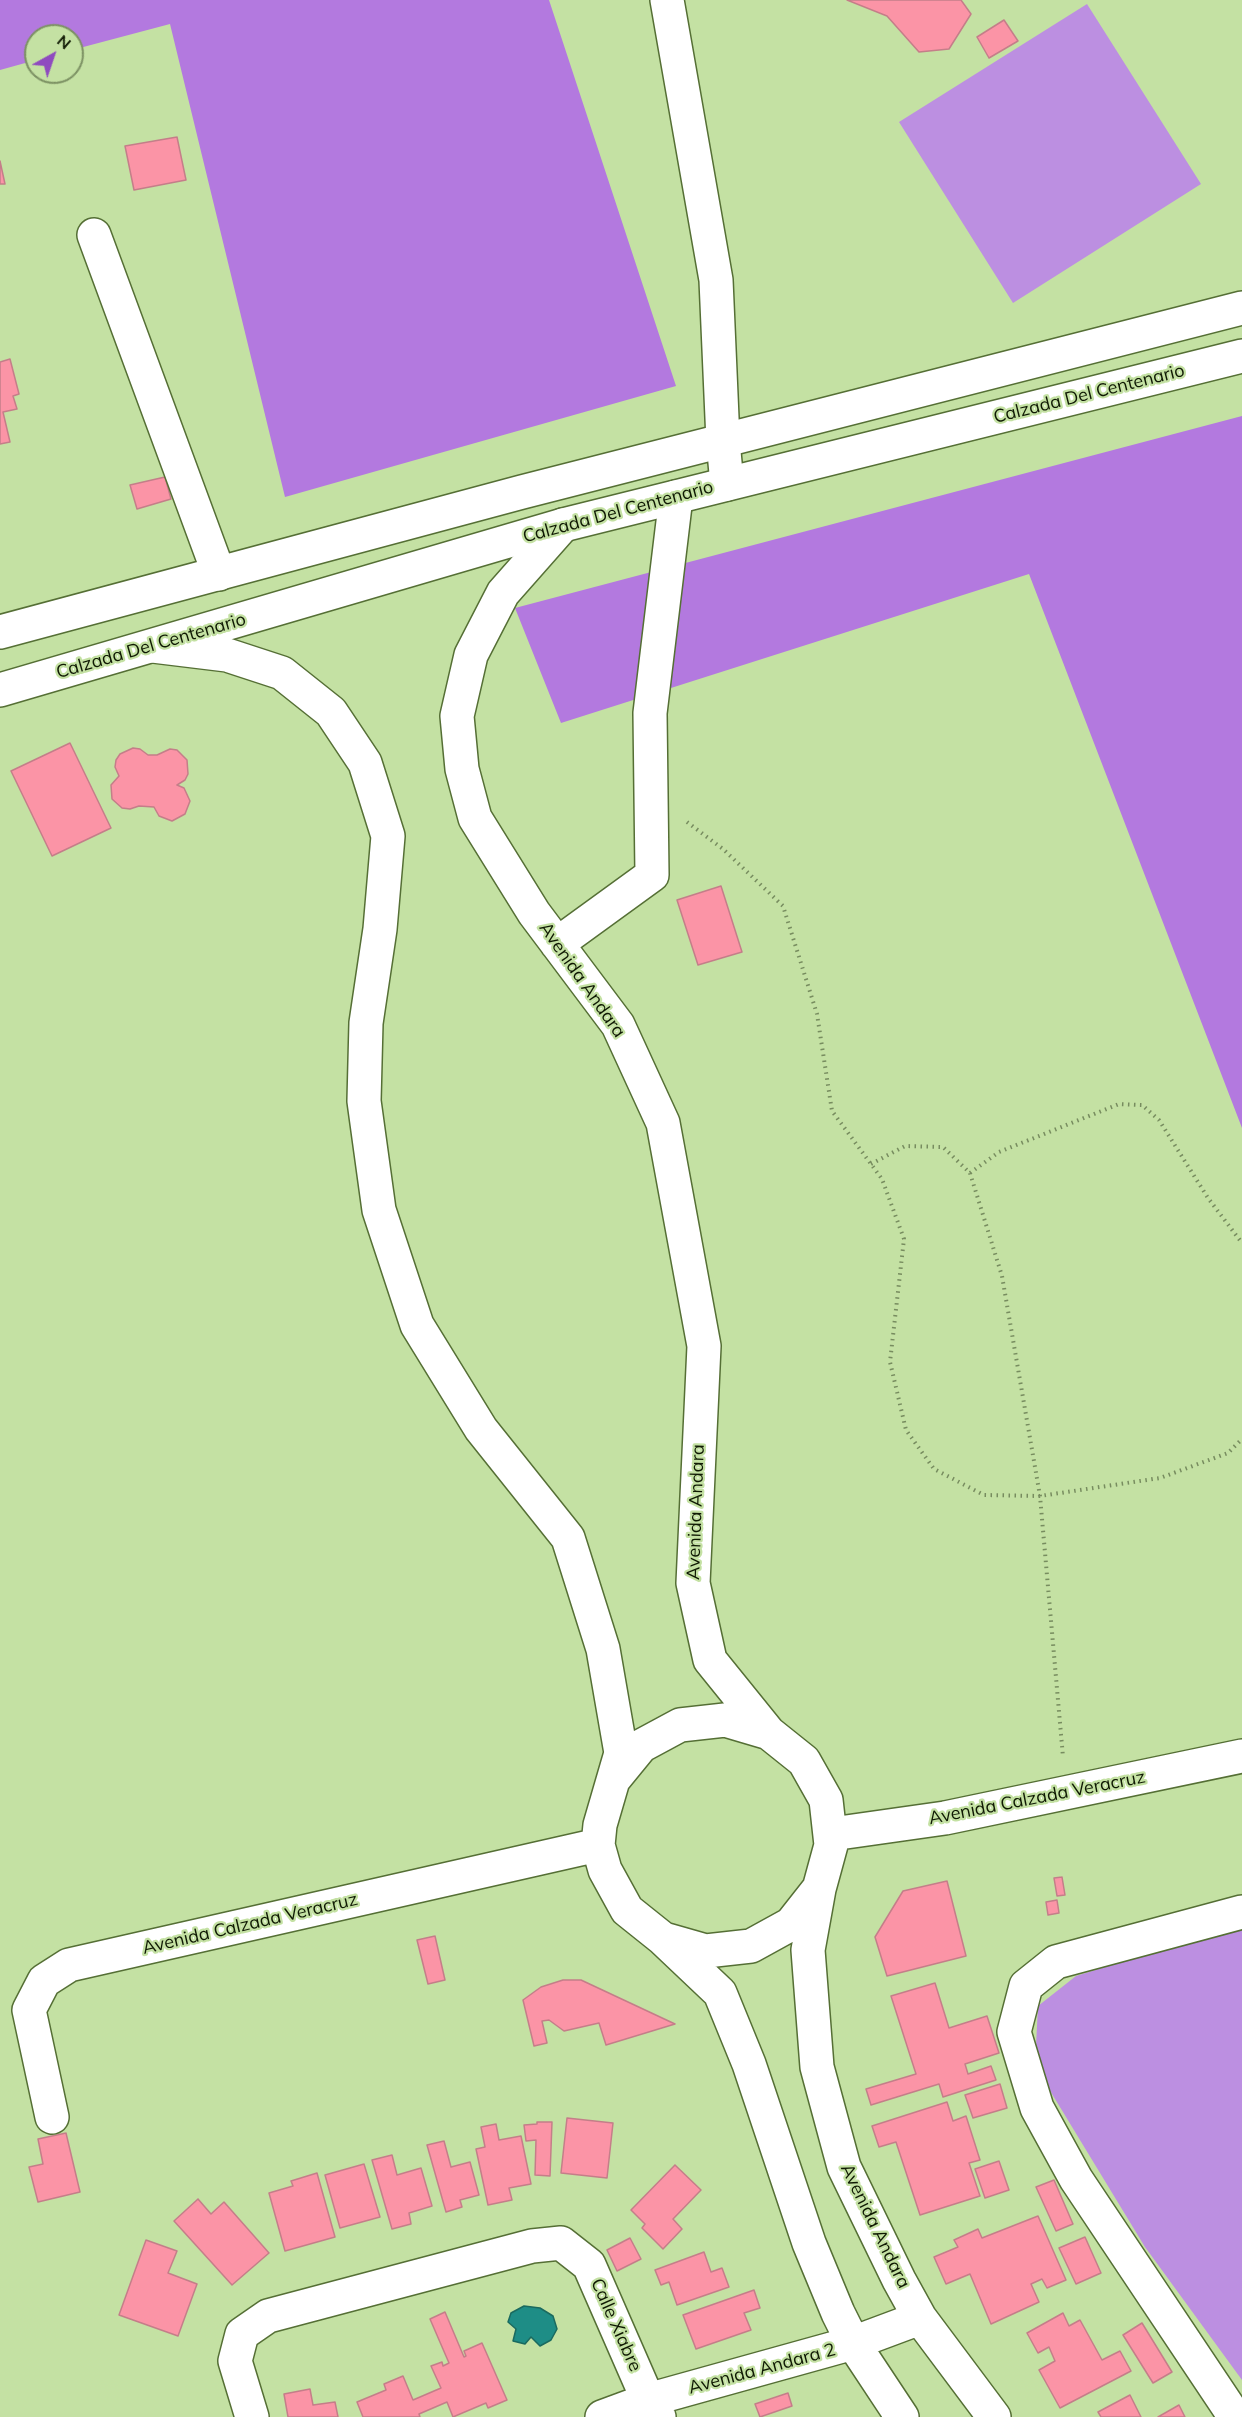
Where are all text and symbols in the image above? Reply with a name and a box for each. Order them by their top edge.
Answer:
north arrow [24,24,84,84]
text: N [53,30,75,53]
street label: Calzada Del Centenario [991,360,1187,428]
street label: Calzada Del Centenario [520,476,716,548]
street label: Calzada Del Centenario [54,609,248,683]
street label: Avenida Andara [534,918,630,1042]
street label: Avenida Andara [683,1444,709,1580]
street label: Avenida Calzada Veracruz [927,1766,1147,1830]
street label: Avenida Calzada Veracruz [140,1889,360,1959]
street label: Avenida Andara [836,2160,914,2292]
street label: Calle Xiabre [586,2275,646,2375]
street label: Avenida Andara 2 [686,2339,838,2399]

